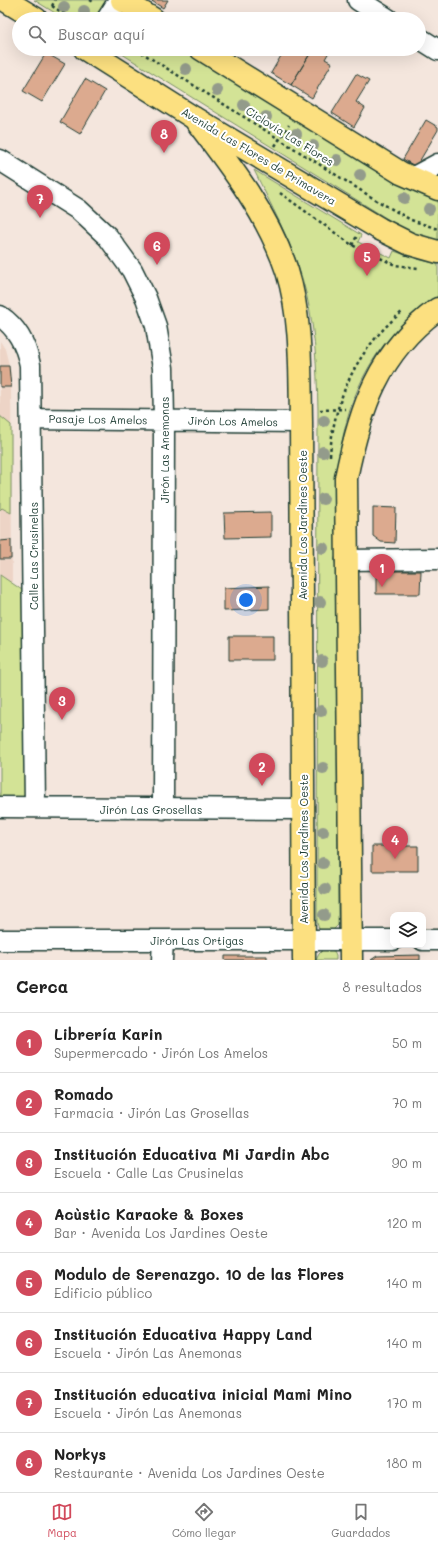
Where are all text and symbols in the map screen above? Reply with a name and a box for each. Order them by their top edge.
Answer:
search box [12,12,426,56]
icon: search [26,23,48,45]
text: Buscar aquí [58,24,145,44]
street label: Ciclovía Las Flores [243,103,337,169]
street label: Avenida Las Flores de Primavera [179,104,339,208]
pin: 8 [151,120,177,153]
pin: 7 [27,185,53,218]
pin: 6 [144,232,170,265]
pin: 5 [354,243,380,276]
street label: Jirón Las Anemonas [157,397,172,503]
street label: Pasaje Los Amelos [48,411,148,427]
street label: Jirón Los Amelos [188,413,278,429]
street label: Avenida Los Jardines Oeste [295,450,310,600]
street label: Calle Las Crusinelas [26,502,41,610]
pin: 1 [369,554,395,587]
your location [236,590,256,610]
pin: 3 [49,687,75,720]
pin: 2 [249,753,275,786]
street label: Avenida Los Jardines Oeste [296,774,311,924]
street label: Jirón Las Grosellas [100,802,202,817]
pin: 4 [382,826,408,859]
map controls [390,912,426,948]
button: layers [390,912,426,948]
street label: Jirón Las Ortigas [150,933,244,948]
text: Cerca [16,975,68,997]
text: 8 resultados [343,978,422,995]
text: Librería Karin [54,1024,162,1044]
text: 1 [26,1034,32,1051]
text: 50 m [392,1034,422,1051]
text: Supermercado · Jirón Los Amelos [54,1044,268,1061]
text: Romado [54,1084,113,1104]
text: 2 [25,1094,33,1111]
text: 70 m [392,1094,422,1111]
text: Farmacia · Jirón Las Grosellas [54,1104,249,1121]
text: Institución Educativa Mi Jardin Abc [54,1144,329,1164]
text: 3 [25,1154,33,1171]
text: 90 m [392,1154,422,1171]
text: Escuela · Calle Las Crusinelas [54,1164,244,1181]
text: Acùstic Karaoke & Boxes [54,1204,244,1224]
text: 4 [25,1214,33,1231]
text: 120 m [386,1214,422,1231]
text: Bar · Avenida Los Jardines Oeste [54,1224,268,1241]
text: Modulo de Serenazgo. 10 de las Flores [54,1264,344,1284]
text: 5 [25,1274,33,1291]
text: 140 m [386,1274,422,1291]
text: Edificio público [54,1284,152,1301]
text: Institución Educativa Happy Land [54,1324,312,1344]
text: 6 [25,1334,33,1351]
text: 140 m [386,1334,422,1351]
text: Escuela · Jirón Las Anemonas [54,1344,242,1361]
text: Institución educativa inicial Mami Mino [54,1384,352,1404]
text: 7 [25,1394,33,1411]
text: 170 m [386,1394,422,1411]
text: Escuela · Jirón Las Anemonas [54,1404,242,1421]
text: Norkys [54,1444,106,1464]
text: 8 [25,1454,33,1471]
text: 180 m [386,1454,422,1471]
text: Restaurante · Avenida Los Jardines Oeste [54,1464,325,1481]
tab: Mapa [48,1501,77,1540]
tab: Cómo llegar [172,1501,236,1540]
tab: Guardados [331,1501,390,1540]

